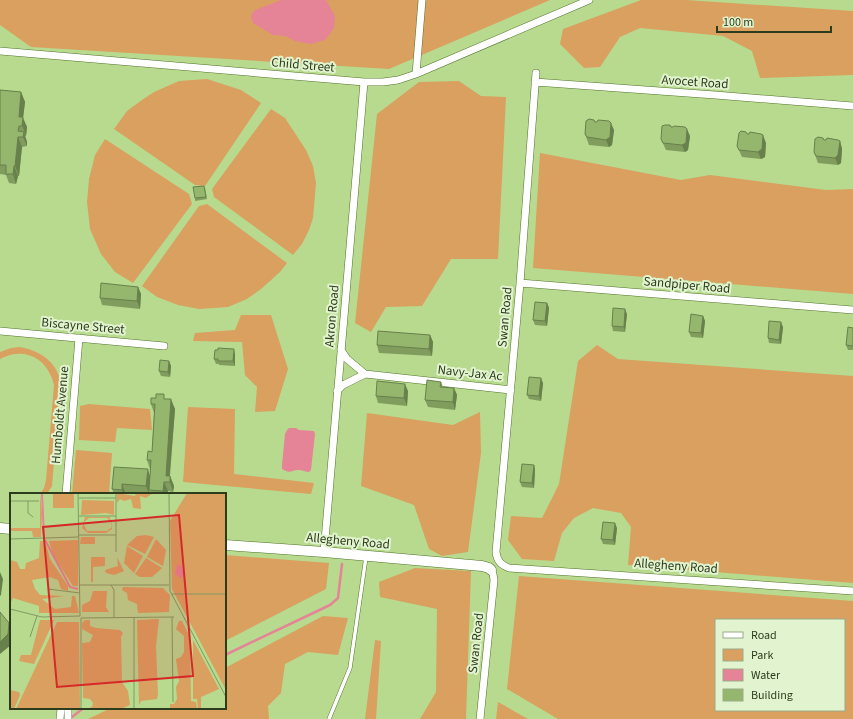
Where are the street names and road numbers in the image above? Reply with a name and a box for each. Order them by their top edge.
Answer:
street label: Child Street [271,53,336,77]
street label: Avocet Road [661,71,729,93]
street label: Sandpiper Road [643,272,731,298]
street label: Akron Road [320,284,344,348]
street label: Swan Road [493,286,517,348]
street label: Biscayne Street [41,313,126,339]
street label: Navy-Jax Ac [437,361,503,385]
street label: Humboldt Avenue [47,365,73,465]
street label: Allegheny Road [305,528,391,554]
street label: Allegheny Road [634,554,718,578]
street label: Swan Road [464,612,488,674]

